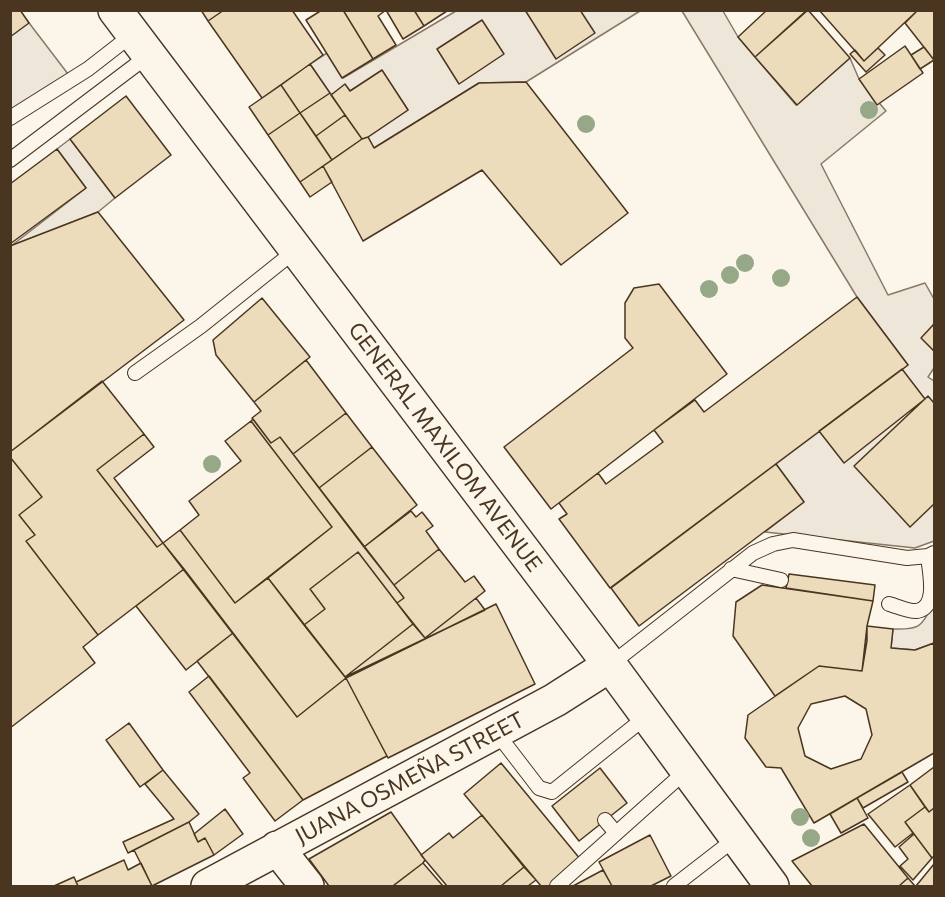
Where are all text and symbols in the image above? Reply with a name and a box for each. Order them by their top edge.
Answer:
street label: GENERAL MAXILOM AVENUE [343,317,547,577]
street label: JUANA OSMEÑA STREET [291,706,529,850]

